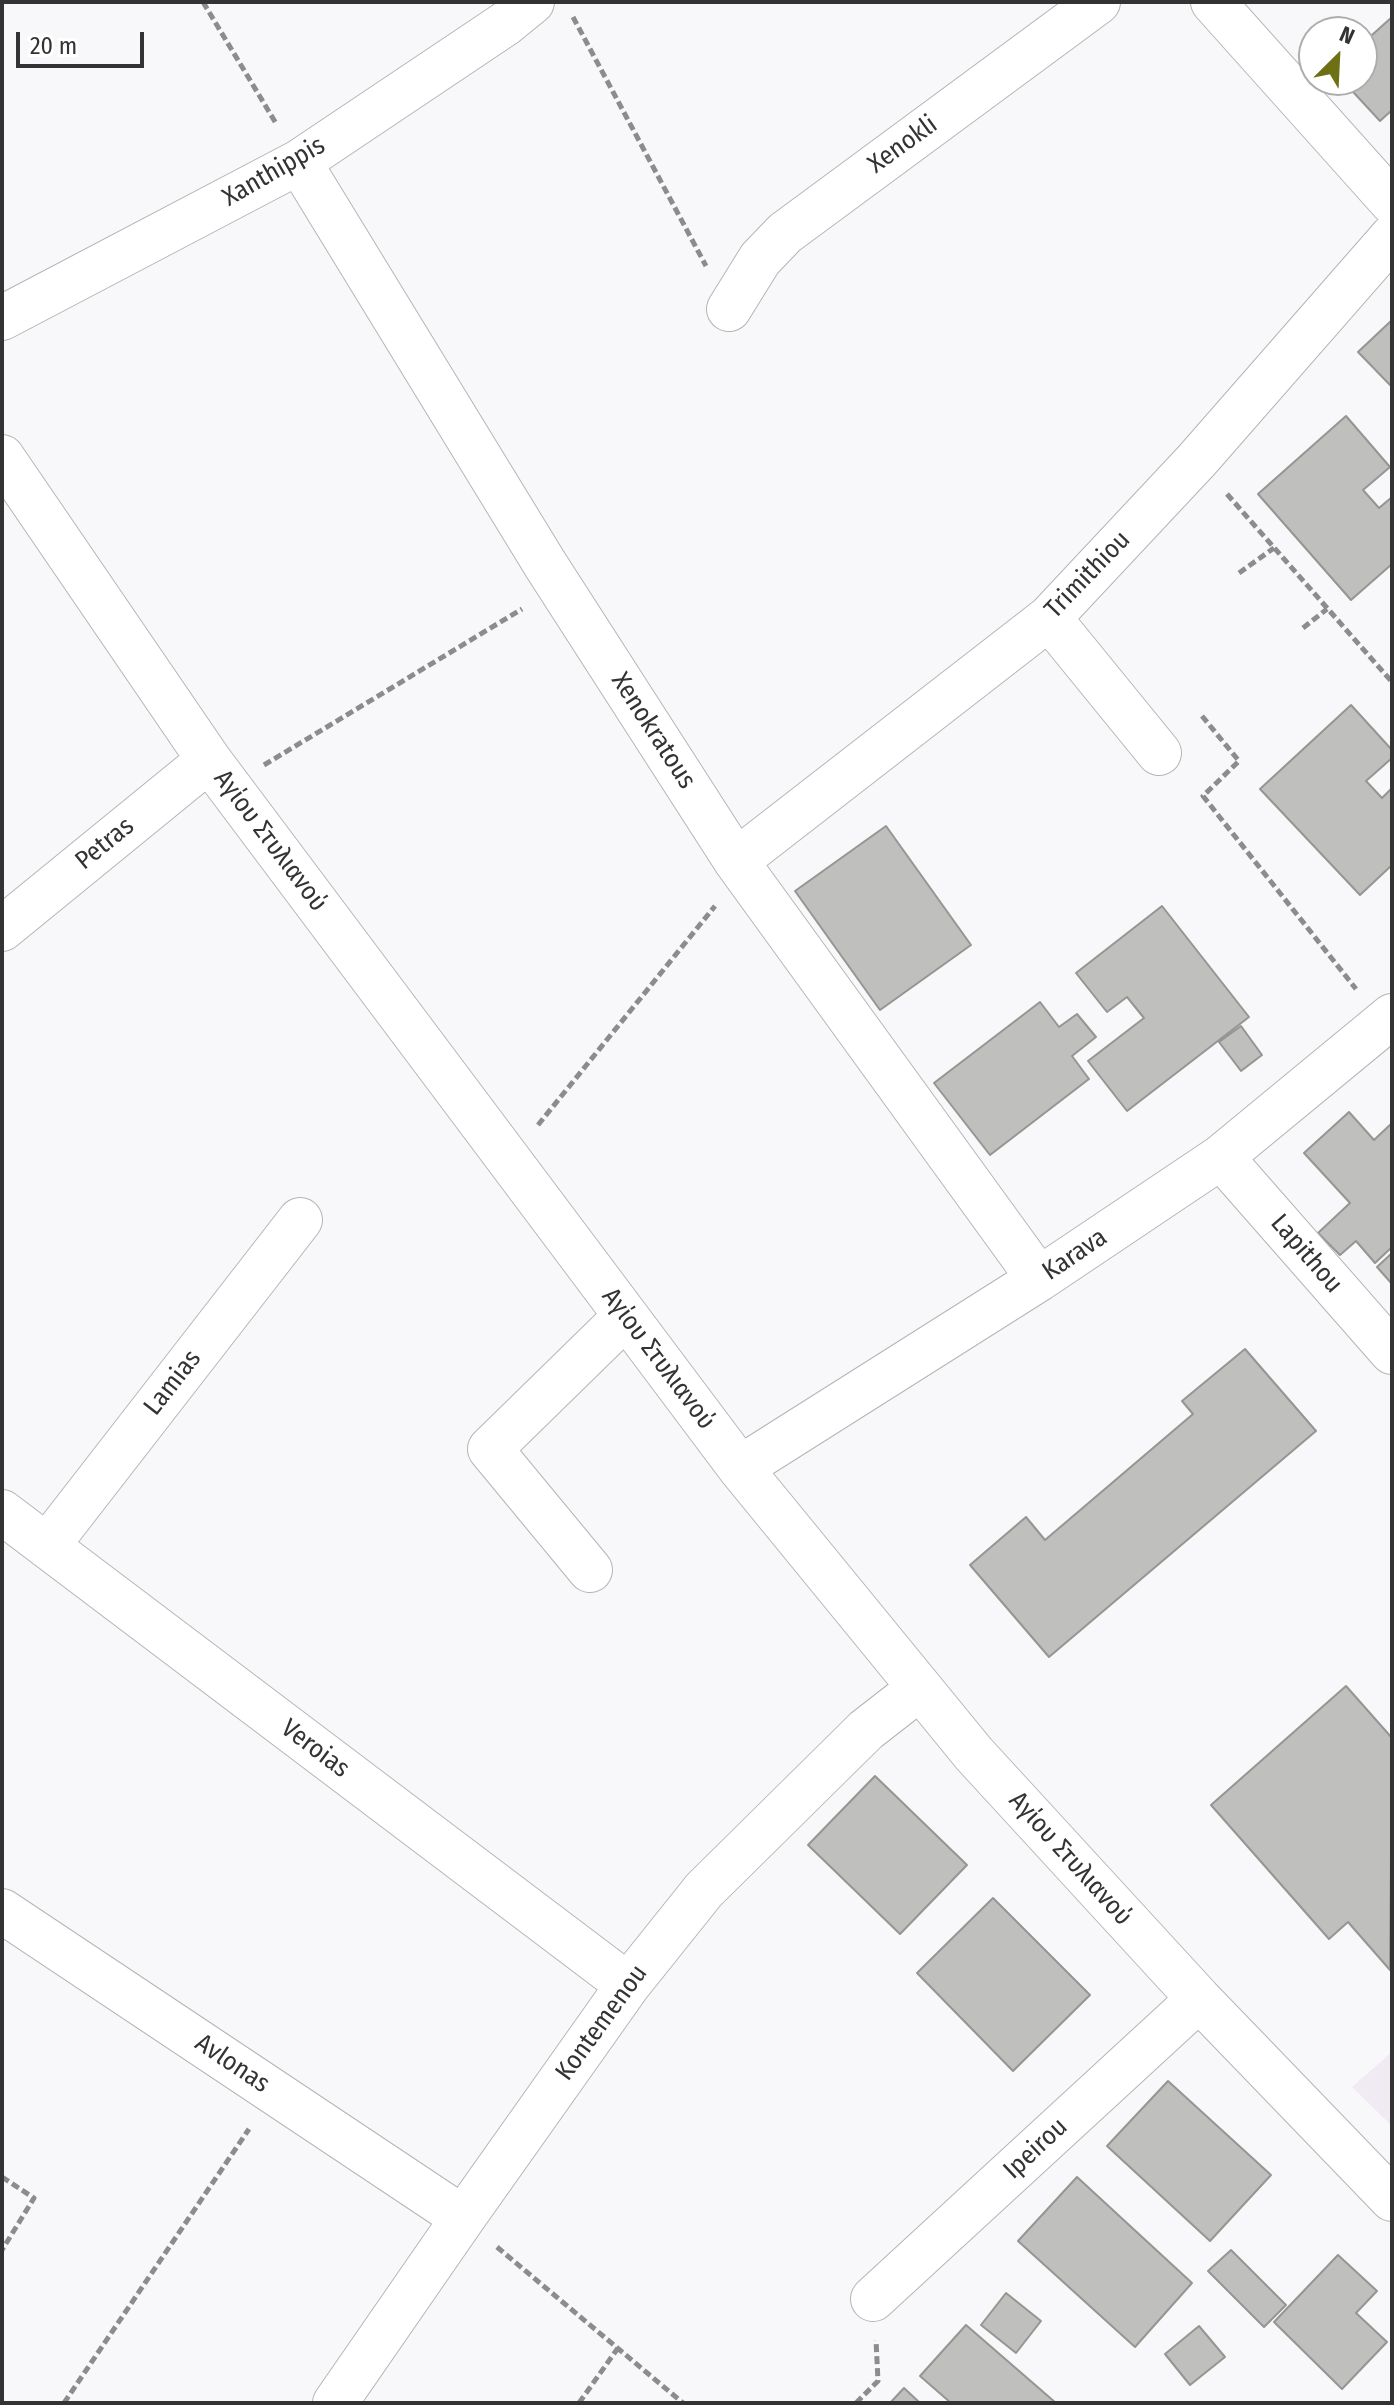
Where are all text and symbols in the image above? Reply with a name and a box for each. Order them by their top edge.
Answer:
scale bar [20,16,148,66]
north arrow [1298,16,1378,96]
text: N [1336,20,1359,50]
text: 20 m [30,32,77,60]
street label: Xenokli [862,109,944,181]
street label: Xanthippis [217,130,331,214]
street label: Trimithiou [1039,525,1137,625]
street label: Xenokratous [604,667,702,795]
street label: Αγίου Στυλιανού [207,764,333,918]
street label: Petras [70,811,140,877]
street label: Lapithou [1263,1208,1349,1300]
street label: Karava [1037,1222,1113,1288]
street label: Αγίου Στυλιανού [595,1282,721,1436]
street label: Lamias [138,1344,208,1422]
street label: Veroias [275,1713,355,1785]
street label: Αγίου Στυλιανού [1002,1786,1138,1932]
street label: Kontemenou [550,1959,654,2087]
street label: Avlonas [189,2028,275,2100]
street label: Ipeirou [998,2112,1074,2186]

